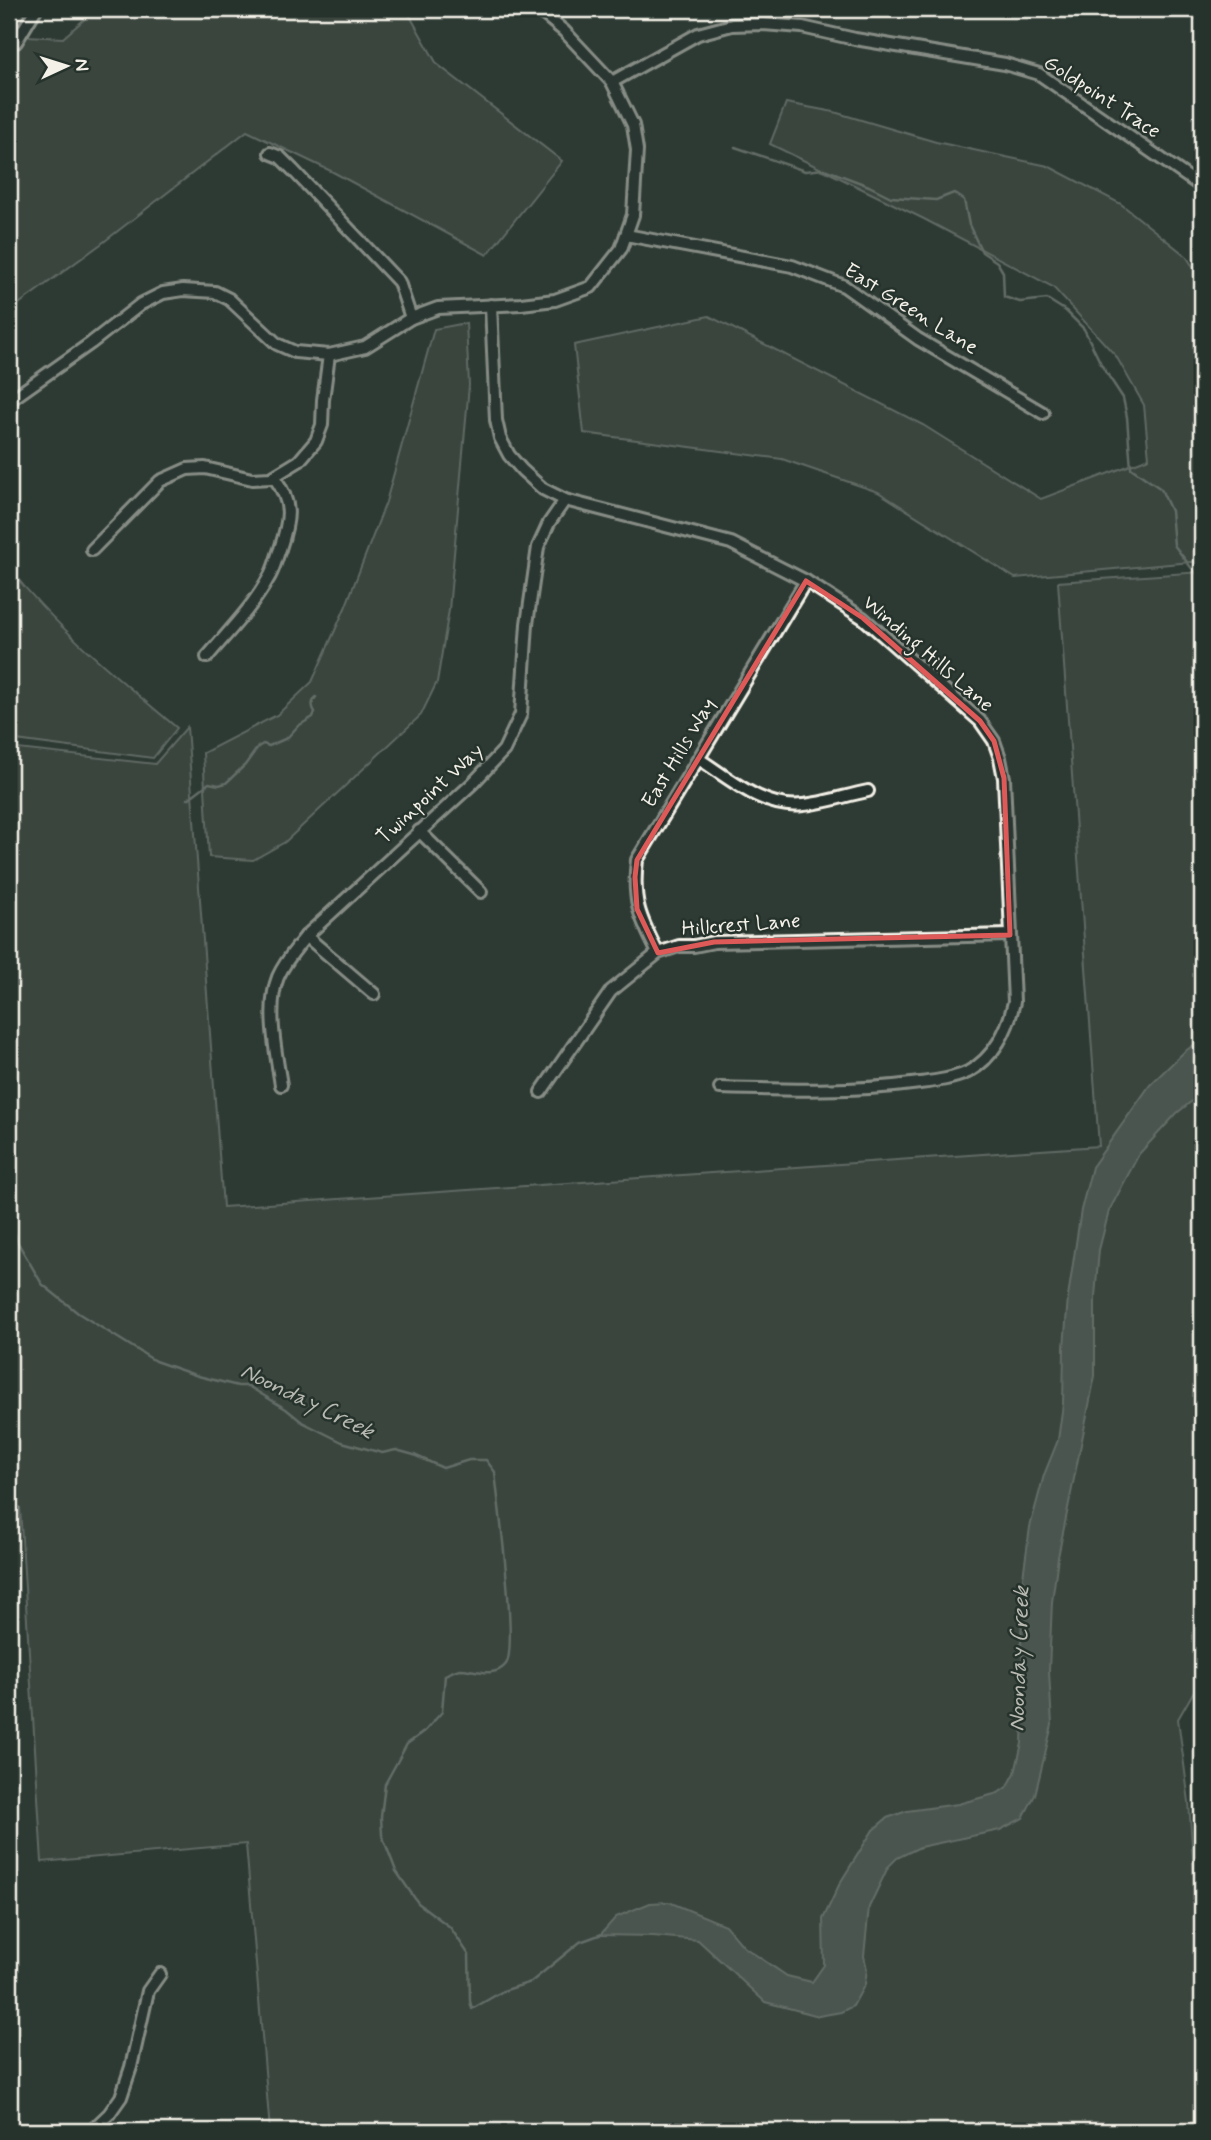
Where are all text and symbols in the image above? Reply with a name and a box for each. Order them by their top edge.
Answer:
north arrow [32,32,102,102]
street label: Goldpoint Trace [1038,49,1166,145]
text: N [69,58,94,72]
street label: East Green Lane [839,256,983,362]
street label: Winding Hills Lane [855,589,1000,720]
street label: East Hills Way [635,693,723,813]
street label: Twinpoint Way [370,737,490,851]
street label: Hillcrest Lane [681,907,801,943]
water label: Noonday Creek [235,1357,380,1448]
water label: Noonday Creek [1002,1585,1038,1732]

